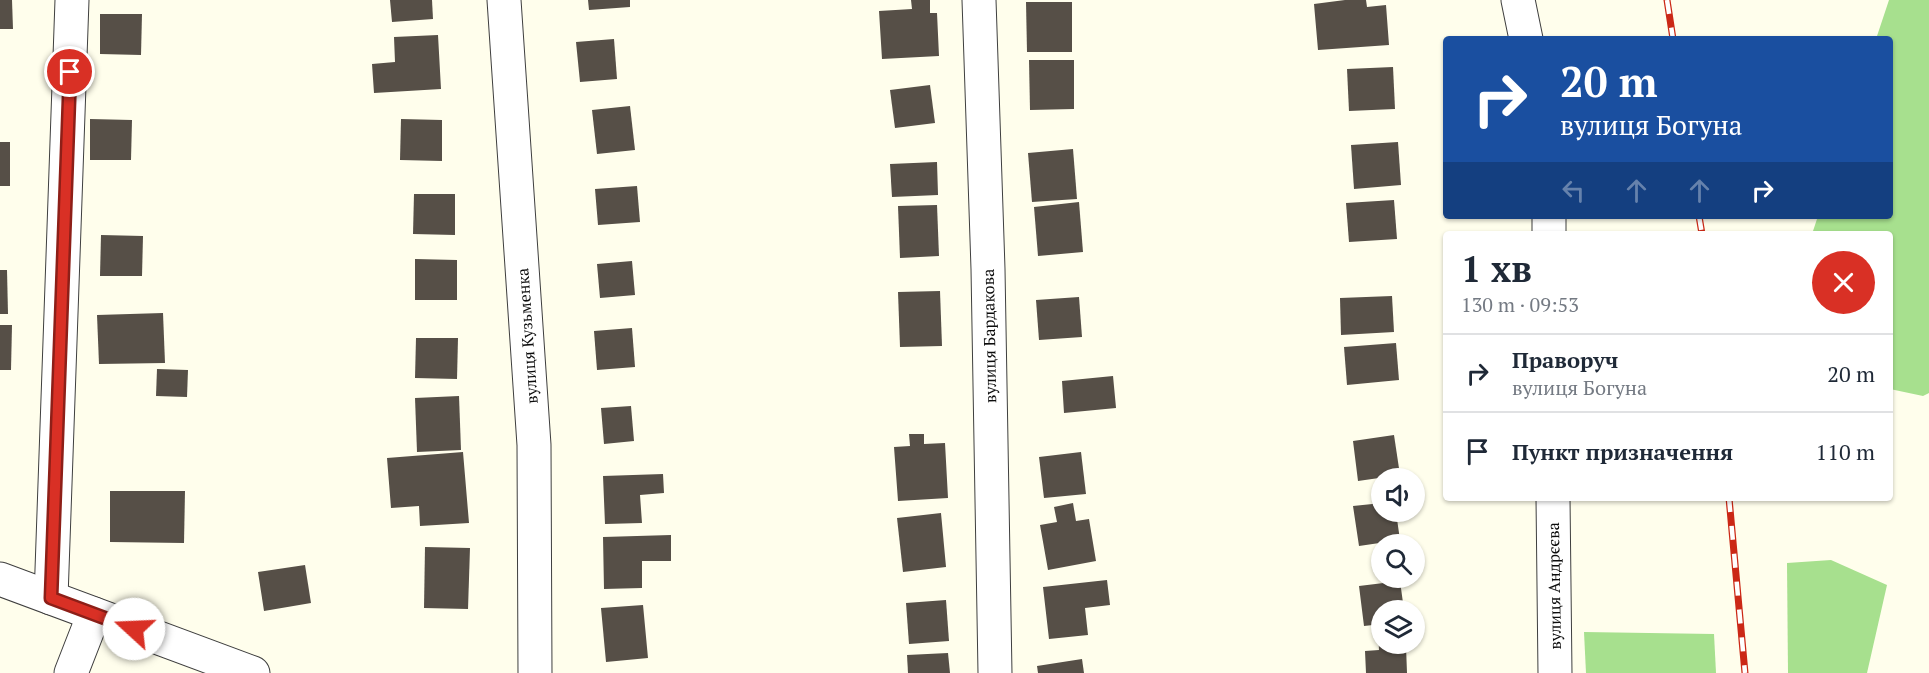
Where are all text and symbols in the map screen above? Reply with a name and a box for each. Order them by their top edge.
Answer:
pin [44,46,95,97]
text: 20 m [1560,53,1658,109]
icon: arrive [53,55,86,88]
icon: right [1461,60,1539,138]
text: вулиця Богуна [1560,107,1743,143]
icon: left [1557,174,1590,207]
icon: ahead [1620,174,1653,207]
icon: ahead [1683,174,1716,207]
icon: right [1746,174,1779,207]
text: 1 хв [1461,245,1532,292]
button: close [1812,251,1875,314]
street label: вулиця Кузьменка [511,267,543,405]
street label: вулиця Бардакова [977,269,1001,403]
text: 130 m · 09:53 [1461,291,1579,318]
text: Праворуч [1512,345,1618,374]
icon: right [1461,357,1494,390]
text: 20 m [1827,359,1875,388]
text: вулиця Богуна [1512,374,1647,401]
icon: arrive [1461,435,1494,468]
text: Пункт призначення [1512,437,1733,466]
text: 110 m [1815,437,1875,466]
map controls [1371,468,1425,654]
button: sound [1371,468,1425,522]
street label: вулиця Андрєєва [1542,522,1566,650]
button: search [1371,534,1425,588]
position arrow [102,597,166,661]
button: layers [1371,600,1425,654]

